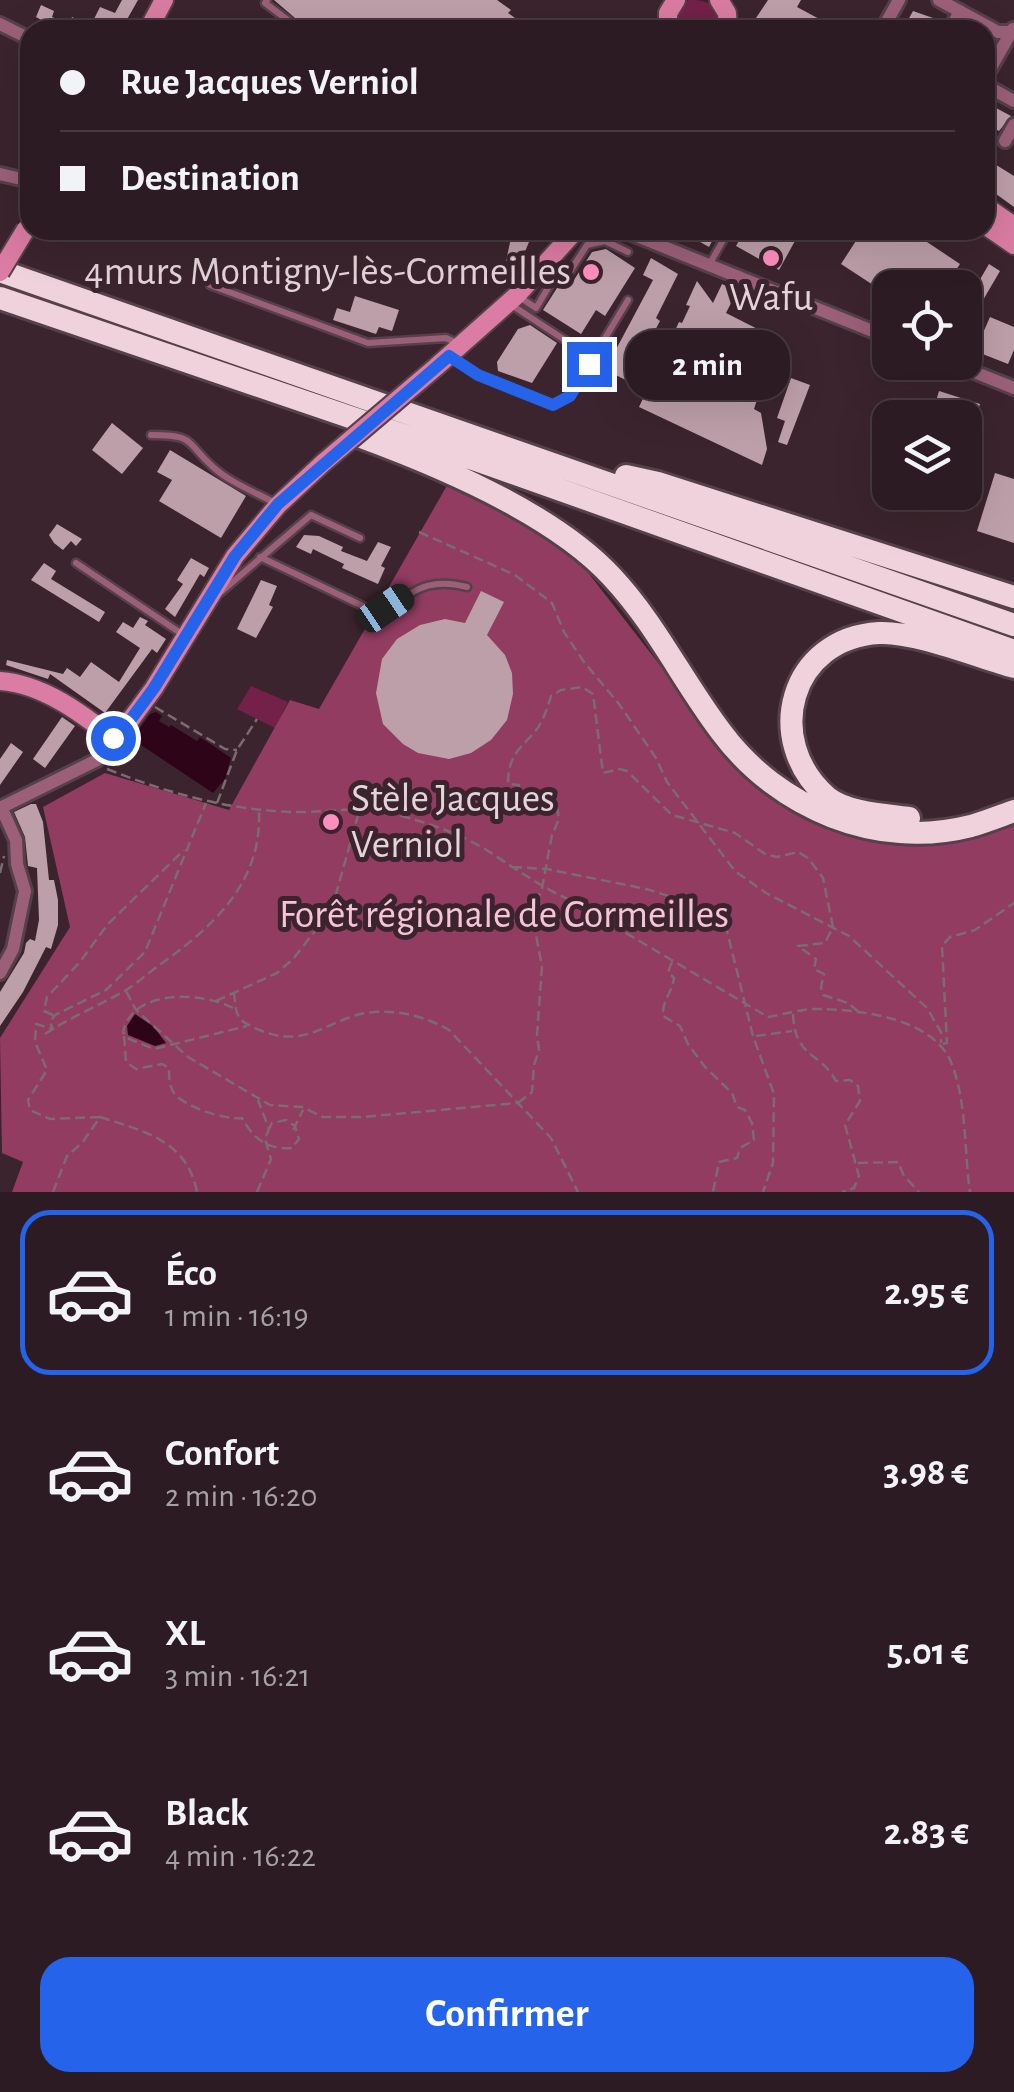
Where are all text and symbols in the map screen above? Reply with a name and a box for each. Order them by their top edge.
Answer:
text: Rue Jacques Verniol [120,64,419,102]
text: Destination [120,160,300,198]
marker: Wafu [760,247,782,269]
place label: 4murs Montigny-lès-Cormeilles [84,252,571,292]
marker: 4murs Montigny-lès-Cormeilles [580,261,602,283]
map controls [872,270,982,510]
button: locate [872,270,982,380]
place label: Wafu [729,278,813,318]
callout: 2 min [624,329,789,399]
route end [567,342,612,387]
text: 2 min [672,349,743,381]
button: layers [872,400,982,510]
car [353,579,419,637]
route start [91,716,136,761]
place label: Stèle Jacques Verniol [351,779,555,865]
marker: Stèle Jacques Verniol [320,811,342,833]
park label: Forêt régionale de Cormeilles [279,895,729,935]
icon: car [45,1248,135,1338]
text: Éco [165,1255,217,1293]
text: 2.95 € [884,1274,969,1312]
text: 1 min · 16:19 [165,1300,308,1332]
icon: car [45,1428,135,1518]
text: Confort [165,1435,279,1473]
text: 3.98 € [883,1454,969,1492]
text: 2 min · 16:20 [165,1480,317,1512]
icon: car [45,1608,135,1698]
text: XL [165,1615,205,1653]
text: 5.01 € [887,1634,969,1672]
text: 3 min · 16:21 [165,1660,310,1692]
icon: car [45,1788,135,1878]
text: Black [165,1795,249,1833]
text: 2.83 € [884,1814,969,1852]
text: 4 min · 16:22 [165,1840,316,1872]
button: Confirmer [40,1957,974,2072]

